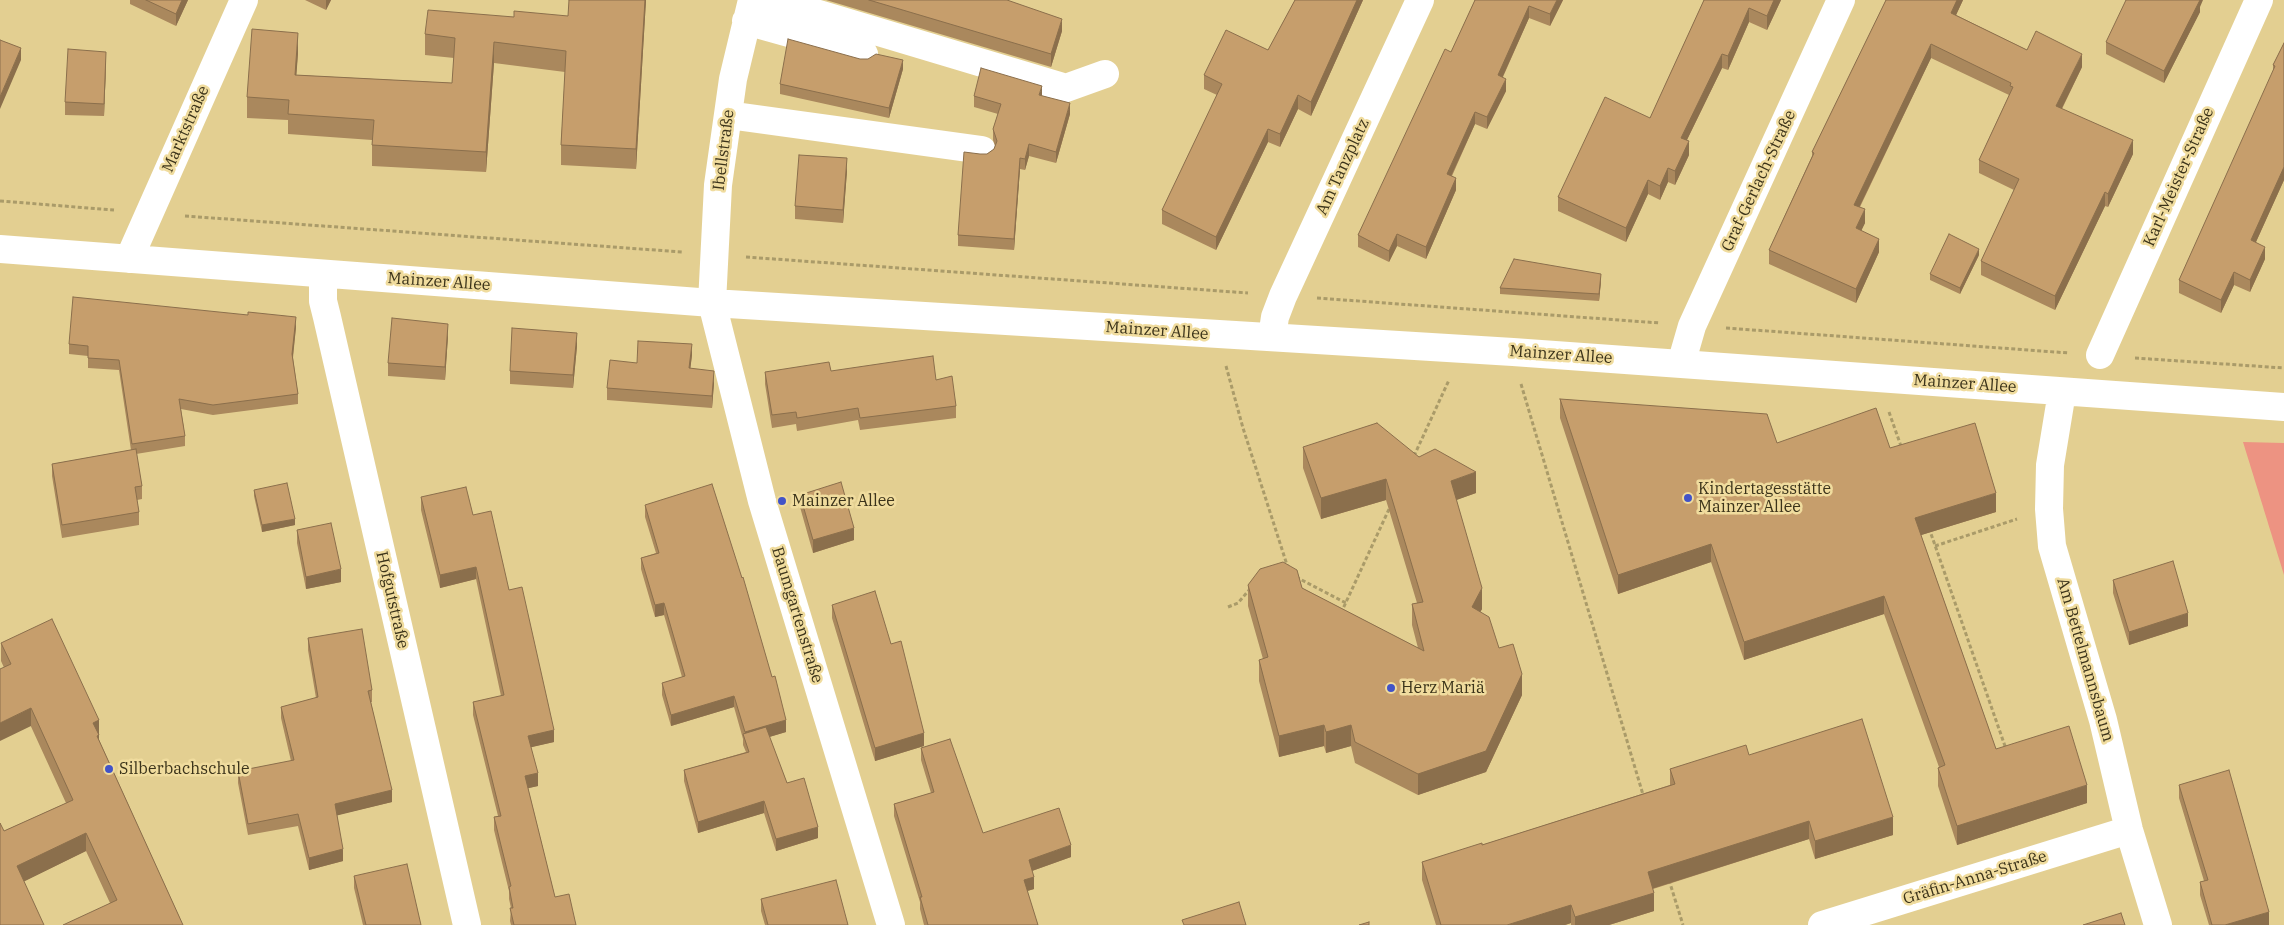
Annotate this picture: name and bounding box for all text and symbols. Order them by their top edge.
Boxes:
street label: Marktstraße [158,83,214,175]
street label: Karl-Meister-Straße [2140,105,2218,249]
street label: Graf-Gerlach-Straße [1718,107,1800,255]
street label: Ibellstraße [710,108,738,192]
street label: Am Tanzplatz [1312,116,1374,218]
street label: Mainzer Allee [387,269,491,295]
street label: Mainzer Allee [1105,318,1209,344]
street label: Mainzer Allee [1509,342,1613,368]
street label: Mainzer Allee [1913,371,2017,397]
place label: Kindertagesstätte Mainzer Allee [1698,479,1831,517]
place label: Mainzer Allee [792,491,895,511]
marker: Kindertagesstätte Mainzer Allee [1682,492,1694,504]
marker: Mainzer Allee [776,495,788,507]
street label: Baumgartenstraße [767,544,827,686]
street label: Hofgutstraße [371,549,413,651]
street label: Am Bettelmannsbaum [2052,576,2118,744]
place label: Herz Mariä [1401,678,1485,698]
marker: Herz Mariä [1385,682,1397,694]
place label: Silberbachschule [119,759,250,779]
marker: Silberbachschule [103,763,115,775]
street label: Gräfin-Anna-Straße [1901,847,2049,909]

